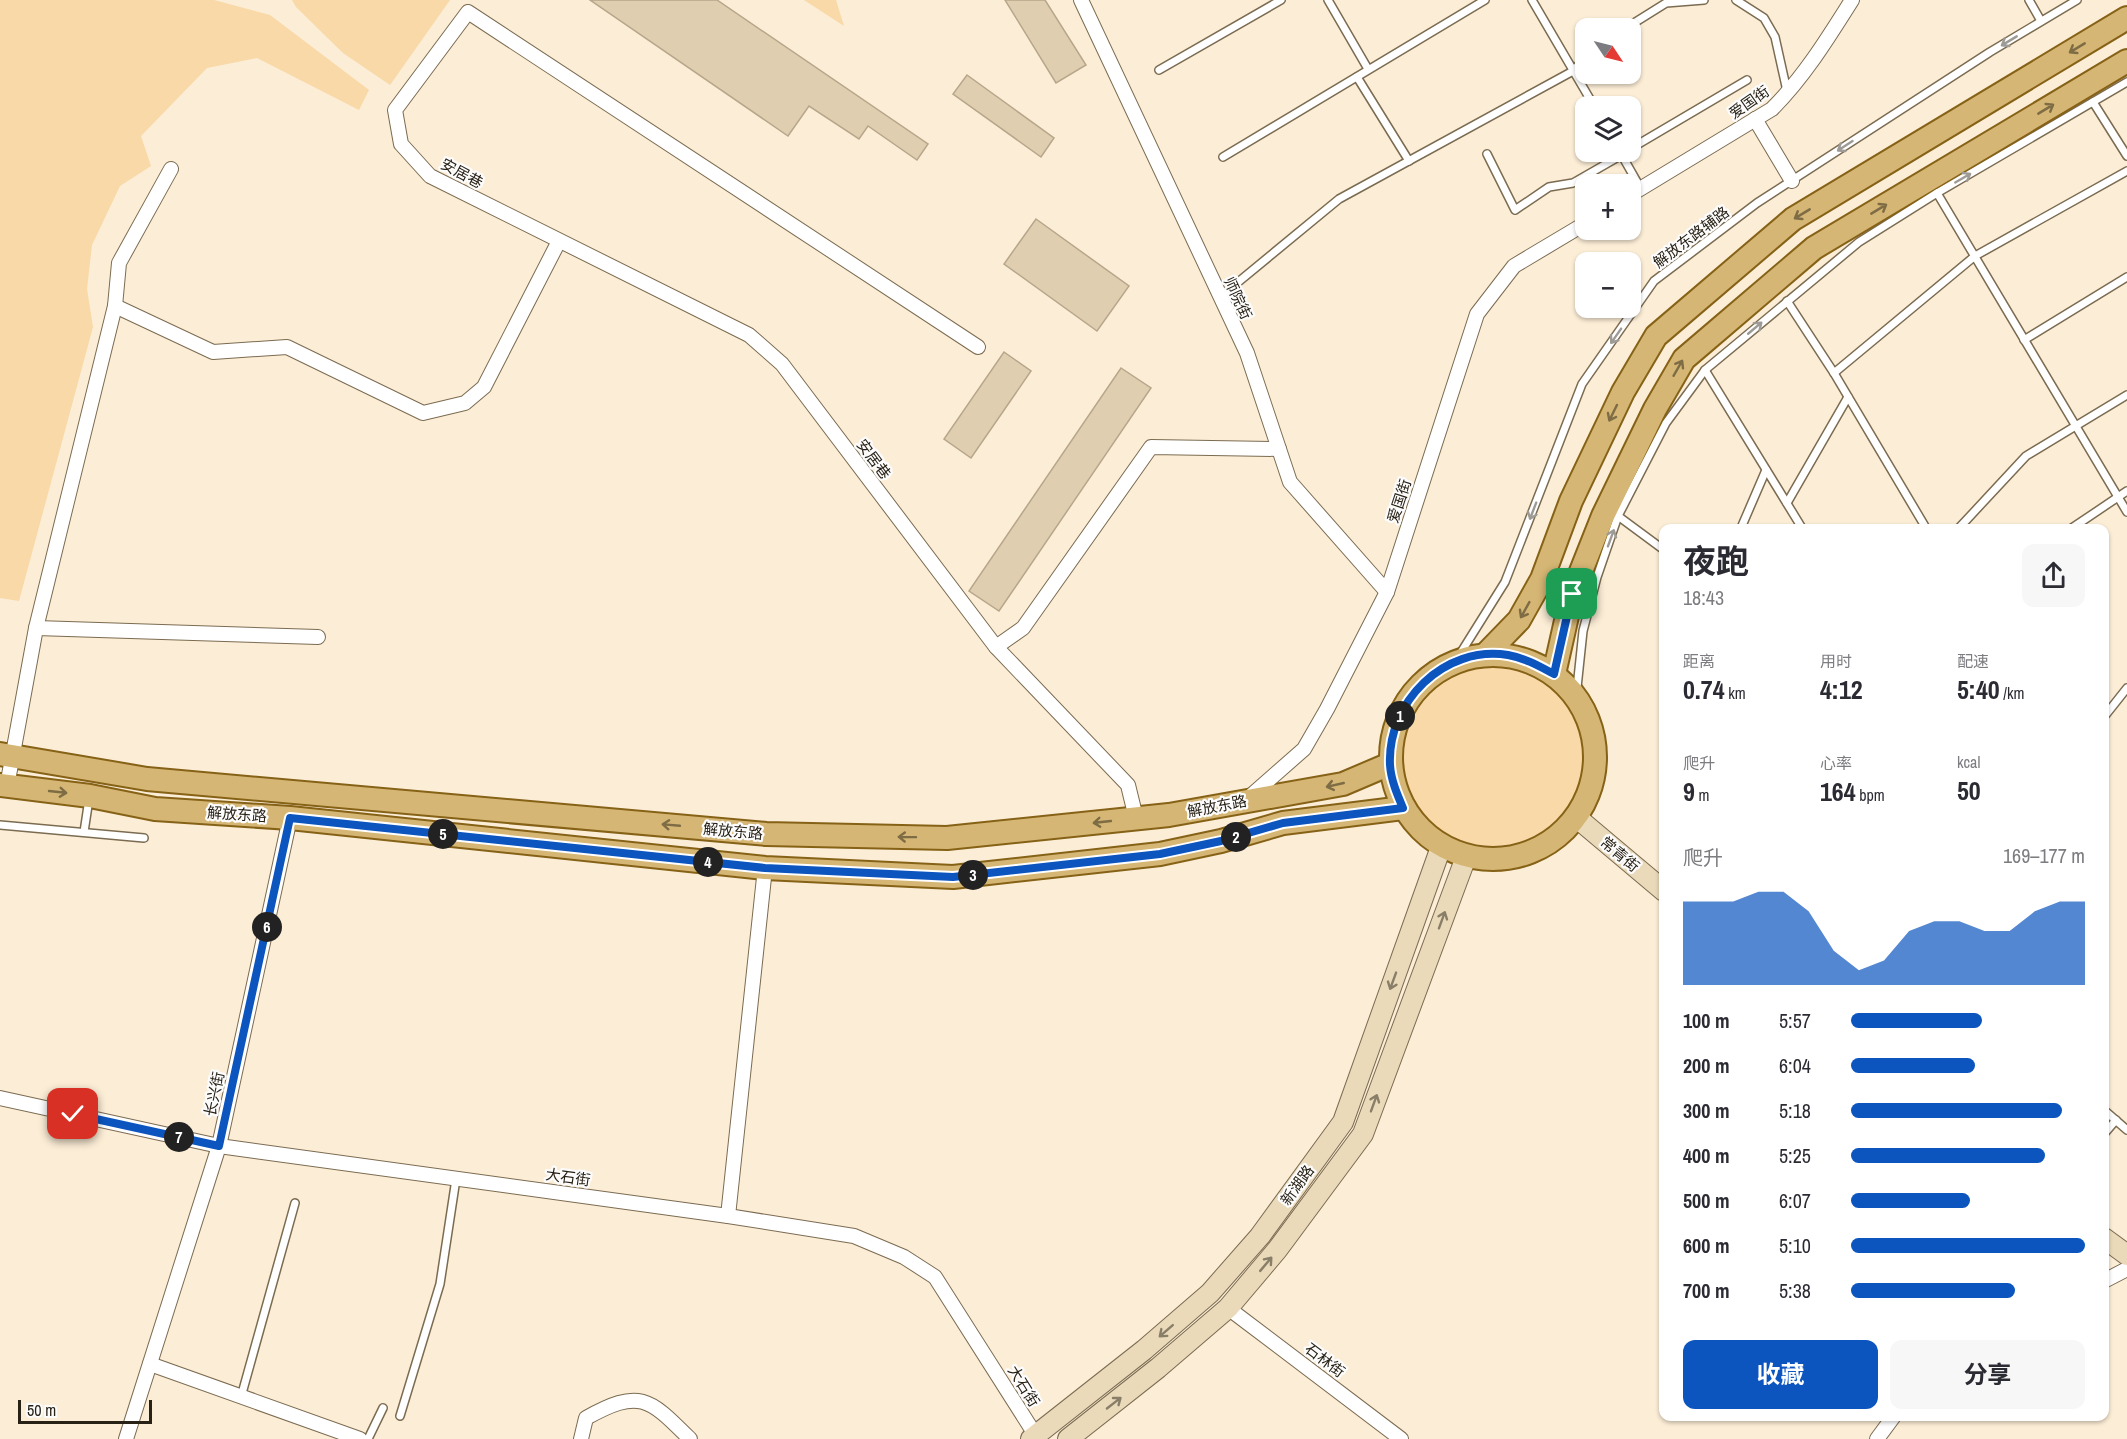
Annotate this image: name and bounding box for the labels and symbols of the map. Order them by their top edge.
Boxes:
north arrow [1575,18,1641,84]
one-way arrow [2001,35,2018,47]
one-way arrow [2069,42,2086,54]
street label: 爱国街 [1725,80,1773,124]
one-way arrow [2037,103,2054,115]
one-way arrow [1837,141,1854,153]
street label: 安居巷 [437,153,487,193]
one-way arrow [1954,171,1971,183]
street label: 解放东路辅路 [1649,202,1733,272]
one-way arrow [1870,203,1887,215]
one-way arrow [1794,208,1811,220]
street label: 师院街 [1219,273,1257,323]
one-way arrow [1747,322,1763,335]
one-way arrow [1610,327,1622,343]
one-way arrow [1672,360,1684,377]
one-way arrow [1607,404,1618,422]
street label: 安居巷 [852,435,896,483]
street label: 爱国街 [1382,476,1416,526]
one-way arrow [1526,501,1537,519]
one-way arrow [1606,529,1617,548]
pin [1546,568,1597,619]
one-way arrow [1519,601,1531,618]
pin: 1 [1385,701,1415,731]
one-way arrow [1326,779,1345,791]
one-way arrow [48,787,67,798]
street label: 解放东路 [1186,790,1248,822]
street label: 解放东路 [206,801,268,827]
one-way arrow [1092,817,1112,828]
street label: 解放东路 [702,818,764,844]
pin: 5 [428,819,458,849]
one-way arrow [661,819,681,830]
pin: 2 [1221,822,1251,852]
one-way arrow [898,831,918,843]
street label: 常青街 [1596,831,1644,877]
pin: 4 [693,847,723,877]
pin: 3 [958,860,988,890]
one-way arrow [1438,911,1449,930]
pin: 6 [252,912,282,942]
one-way arrow [1386,971,1397,990]
street label: 长兴街 [199,1070,229,1118]
pin [47,1088,98,1139]
one-way arrow [1370,1094,1381,1113]
pin: 7 [164,1122,194,1152]
street label: 新湖路 [1275,1161,1319,1209]
street label: 大石街 [544,1163,592,1191]
one-way arrow [1259,1257,1273,1272]
one-way arrow [1159,1324,1174,1338]
street label: 石林街 [1301,1338,1349,1382]
street label: 大石街 [1003,1361,1045,1411]
one-way arrow [1106,1396,1122,1409]
scale bar [18,1397,152,1424]

